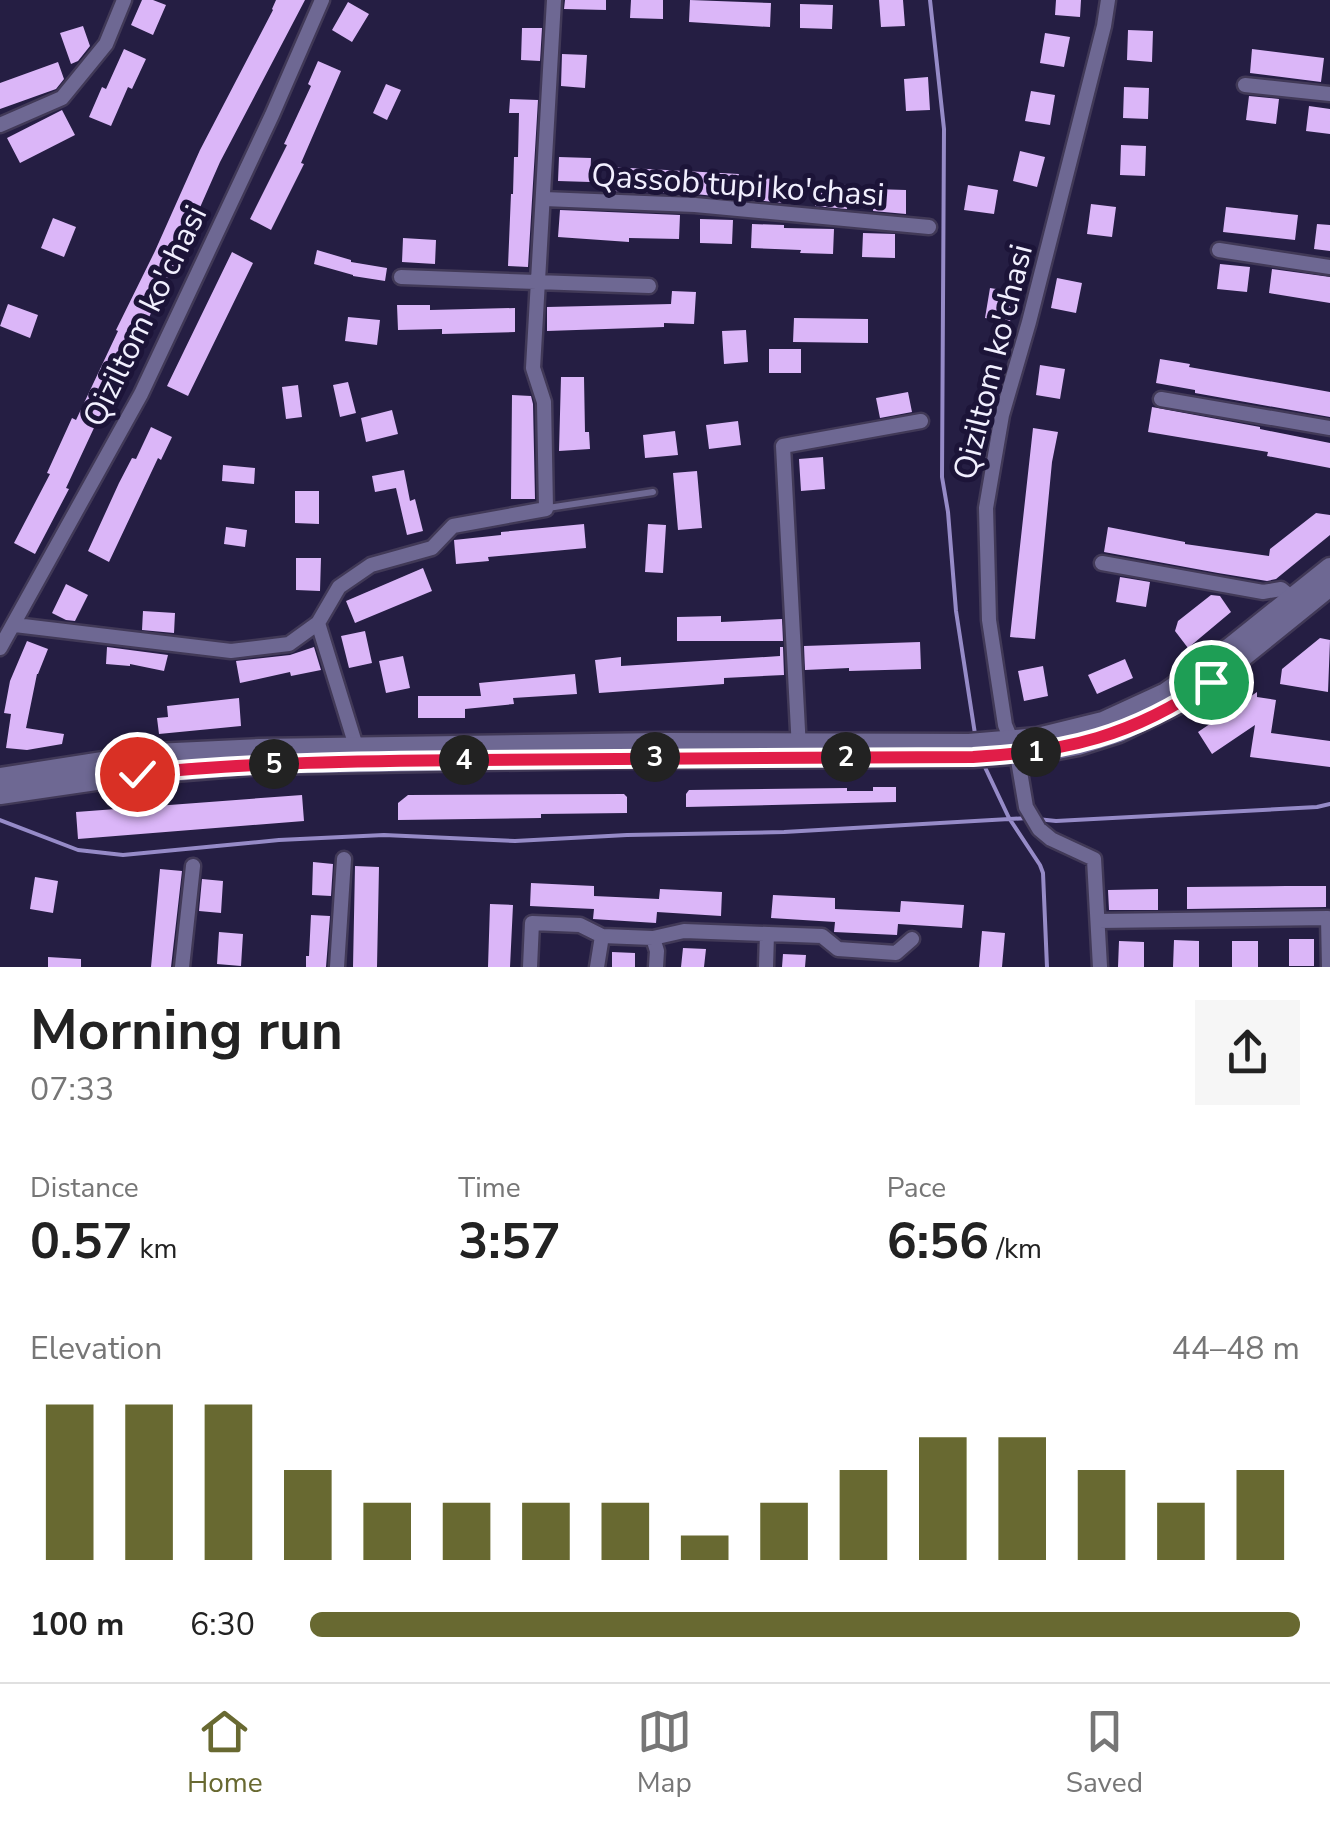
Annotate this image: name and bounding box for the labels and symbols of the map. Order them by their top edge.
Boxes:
street label: Qassob tupi ko'chasi [590,153,886,217]
street label: Qiziltom ko'chasi [73,198,217,434]
street label: Qiziltom ko'chasi [943,240,1043,484]
pin [1169,640,1254,725]
pin: 1 [1011,727,1061,777]
pin [95,732,180,817]
pin: 3 [630,732,680,782]
pin: 2 [821,732,871,782]
pin: 4 [439,735,489,785]
pin: 5 [249,739,299,789]

